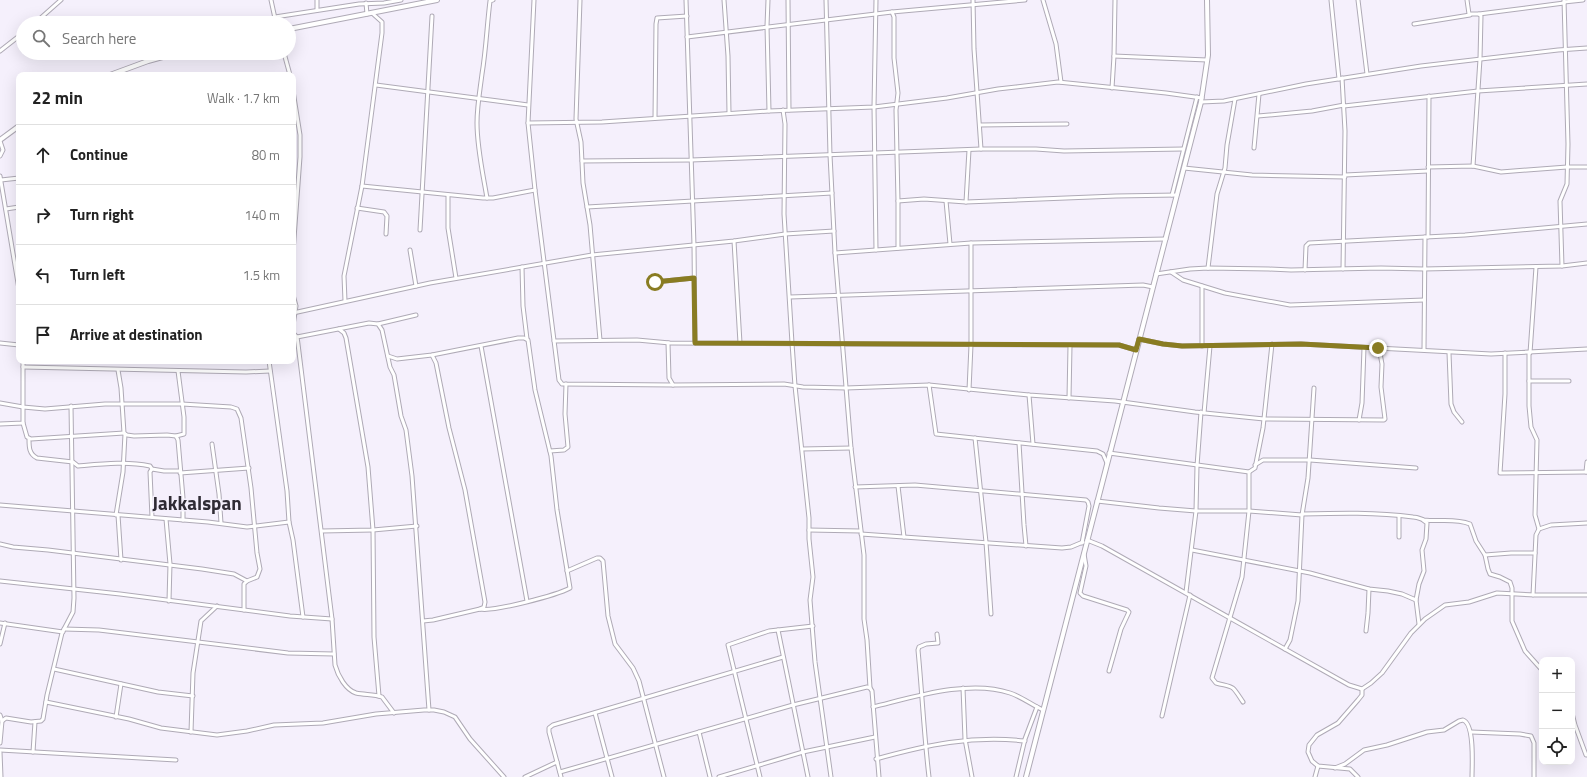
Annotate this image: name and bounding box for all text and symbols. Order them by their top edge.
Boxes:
search box [16,16,296,60]
icon: search [30,27,52,49]
text: Search here [62,27,136,50]
text: 22 min [32,85,83,111]
text: Walk · 1.7 km [207,88,280,108]
text: Continue [70,143,128,166]
icon: ahead [32,144,54,166]
text: 80 m [252,145,280,165]
text: Turn right [70,203,134,226]
icon: right [32,204,54,226]
text: 140 m [244,205,280,225]
text: Turn left [70,263,125,286]
icon: left [32,264,54,286]
text: 1.5 km [243,265,280,285]
route start [646,273,664,291]
text: Arrive at destination [70,323,203,346]
icon: arrive [32,324,54,346]
route end [1369,339,1387,357]
district label: Jakkalspan [152,488,242,517]
map controls [1539,657,1575,765]
button: + [1539,657,1575,693]
button: − [1539,693,1575,729]
button: locate [1539,729,1575,765]

